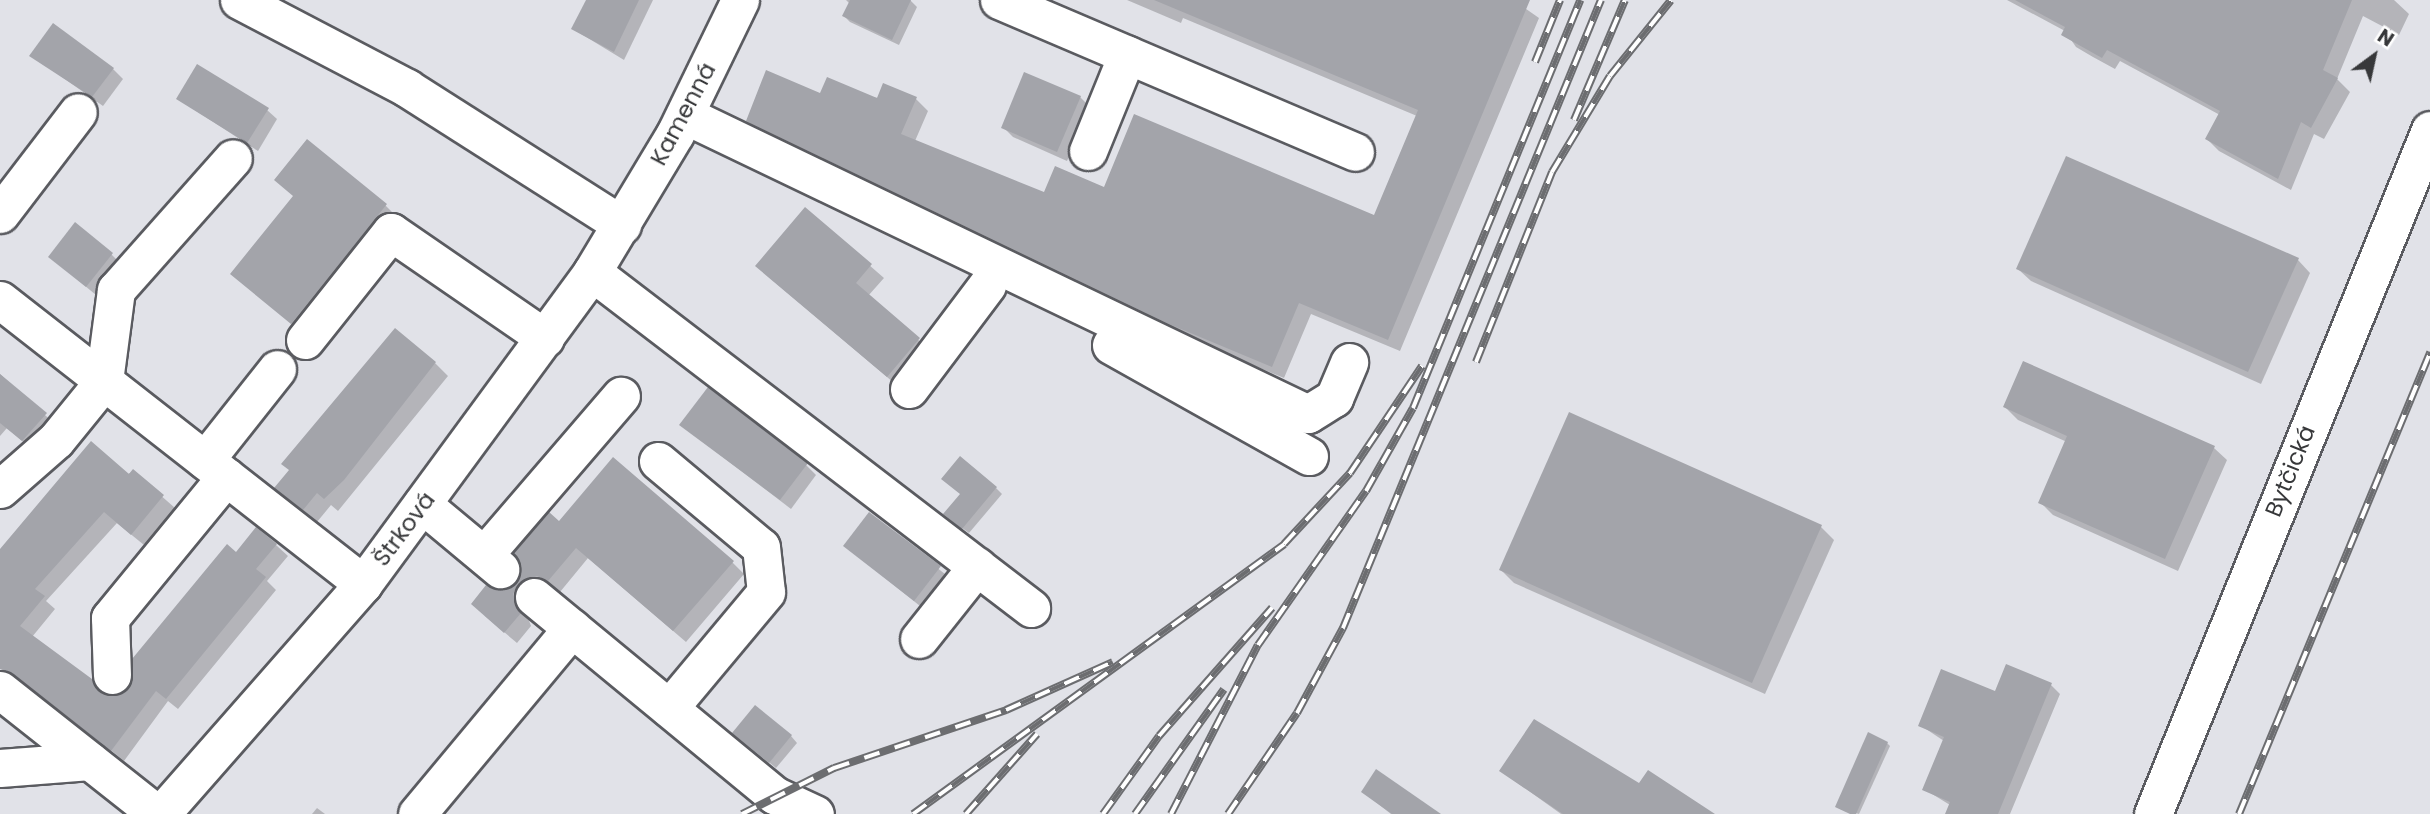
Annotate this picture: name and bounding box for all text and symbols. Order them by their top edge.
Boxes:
north arrow [2339,21,2409,91]
text: N [2372,23,2399,53]
street label: Kamenná [644,58,722,170]
street label: Bytčická [2259,421,2321,521]
street label: Štrková [367,487,441,571]

